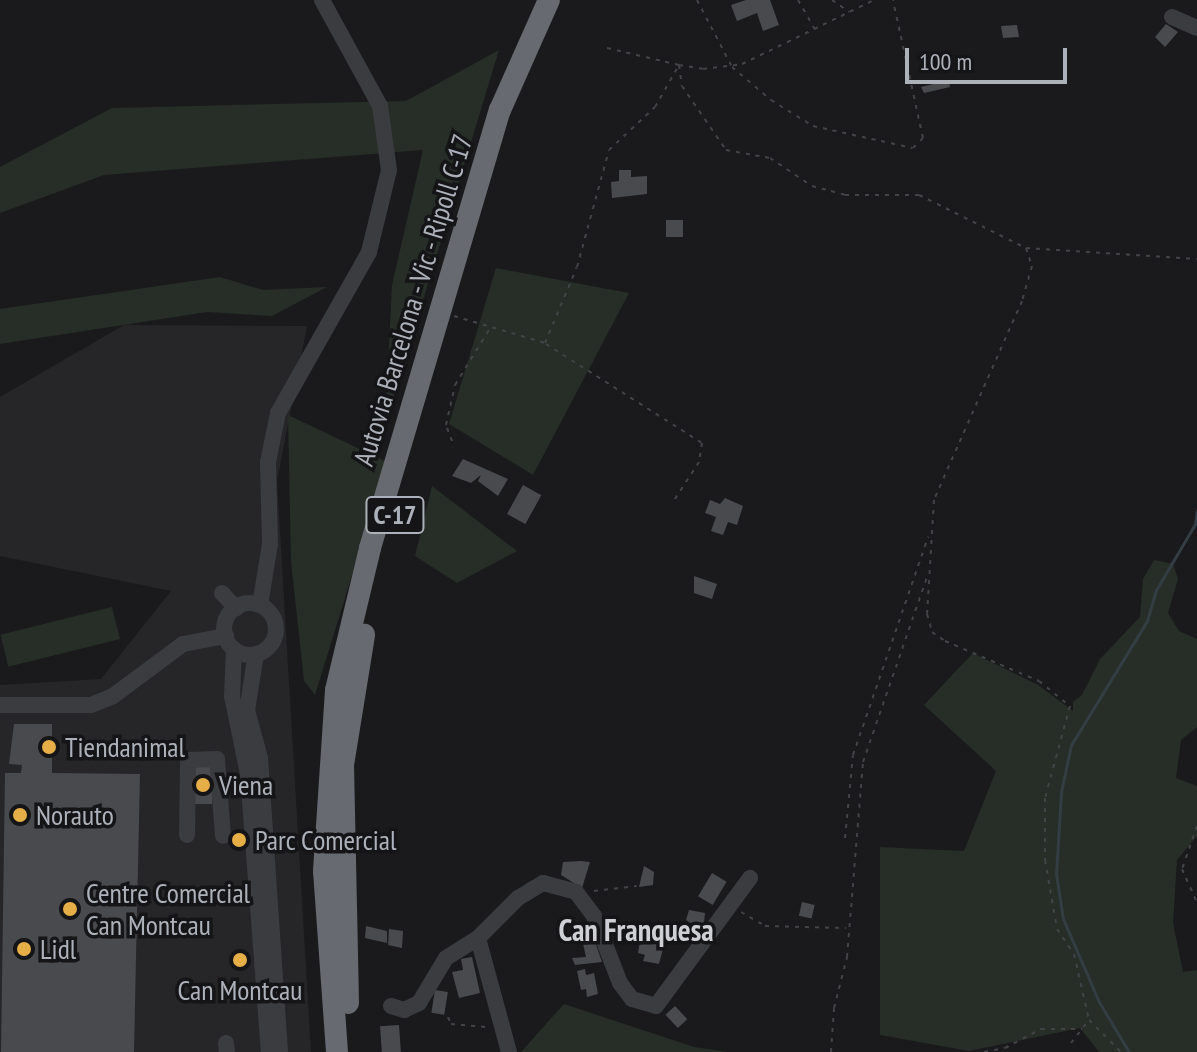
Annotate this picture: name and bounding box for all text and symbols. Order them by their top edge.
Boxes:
scale bar [909,32,1071,82]
text: 100 m [919,46,972,77]
street label: Autovia Barcelona - Vic - Ripoll C-17 [346,128,480,472]
road number: C-17 [365,493,425,537]
place label: Tiendanimal [65,730,185,764]
marker: Tiendanimal [40,738,58,756]
place label: Viena [219,768,273,802]
marker: Viena [194,776,212,794]
place label: Norauto [36,798,114,832]
marker: Norauto [11,806,29,824]
place label: Parc Comercial [255,823,397,857]
marker: Parc Comercial [230,831,248,849]
place label: Centre Comercial Can Montcau [86,876,250,942]
marker: Centre Comercial Can Montcau [61,900,79,918]
district label: Can Franquesa [558,912,714,948]
place label: Lidl [40,932,76,966]
marker: Lidl [15,940,33,958]
marker: Can Montcau [231,951,249,969]
place label: Can Montcau [178,973,302,1007]

